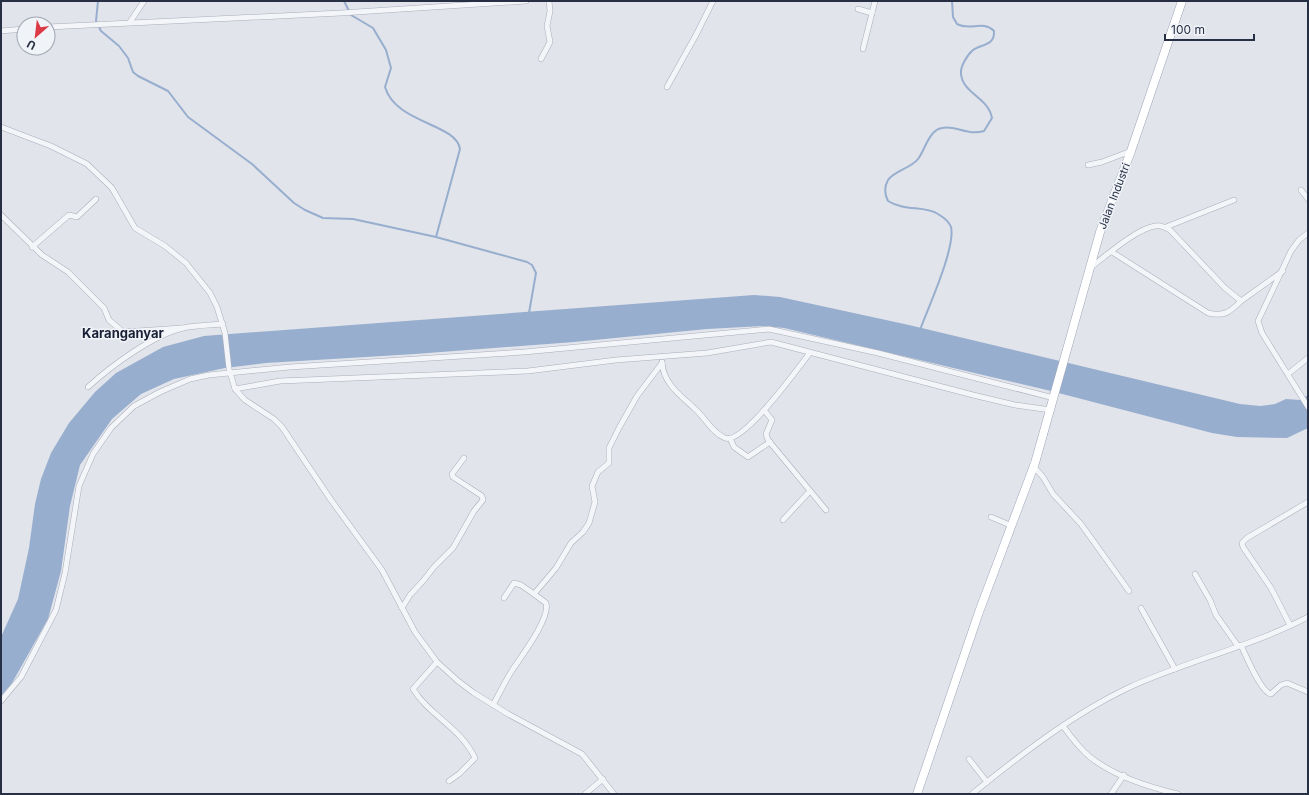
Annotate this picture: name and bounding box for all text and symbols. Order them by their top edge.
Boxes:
north arrow [16,16,56,56]
scale bar [1165,16,1254,42]
text: 100 m [1171,22,1205,37]
text: U [24,37,38,53]
street label: Jalan Industri [1095,161,1133,231]
district label: Karanganyar [82,325,165,341]

